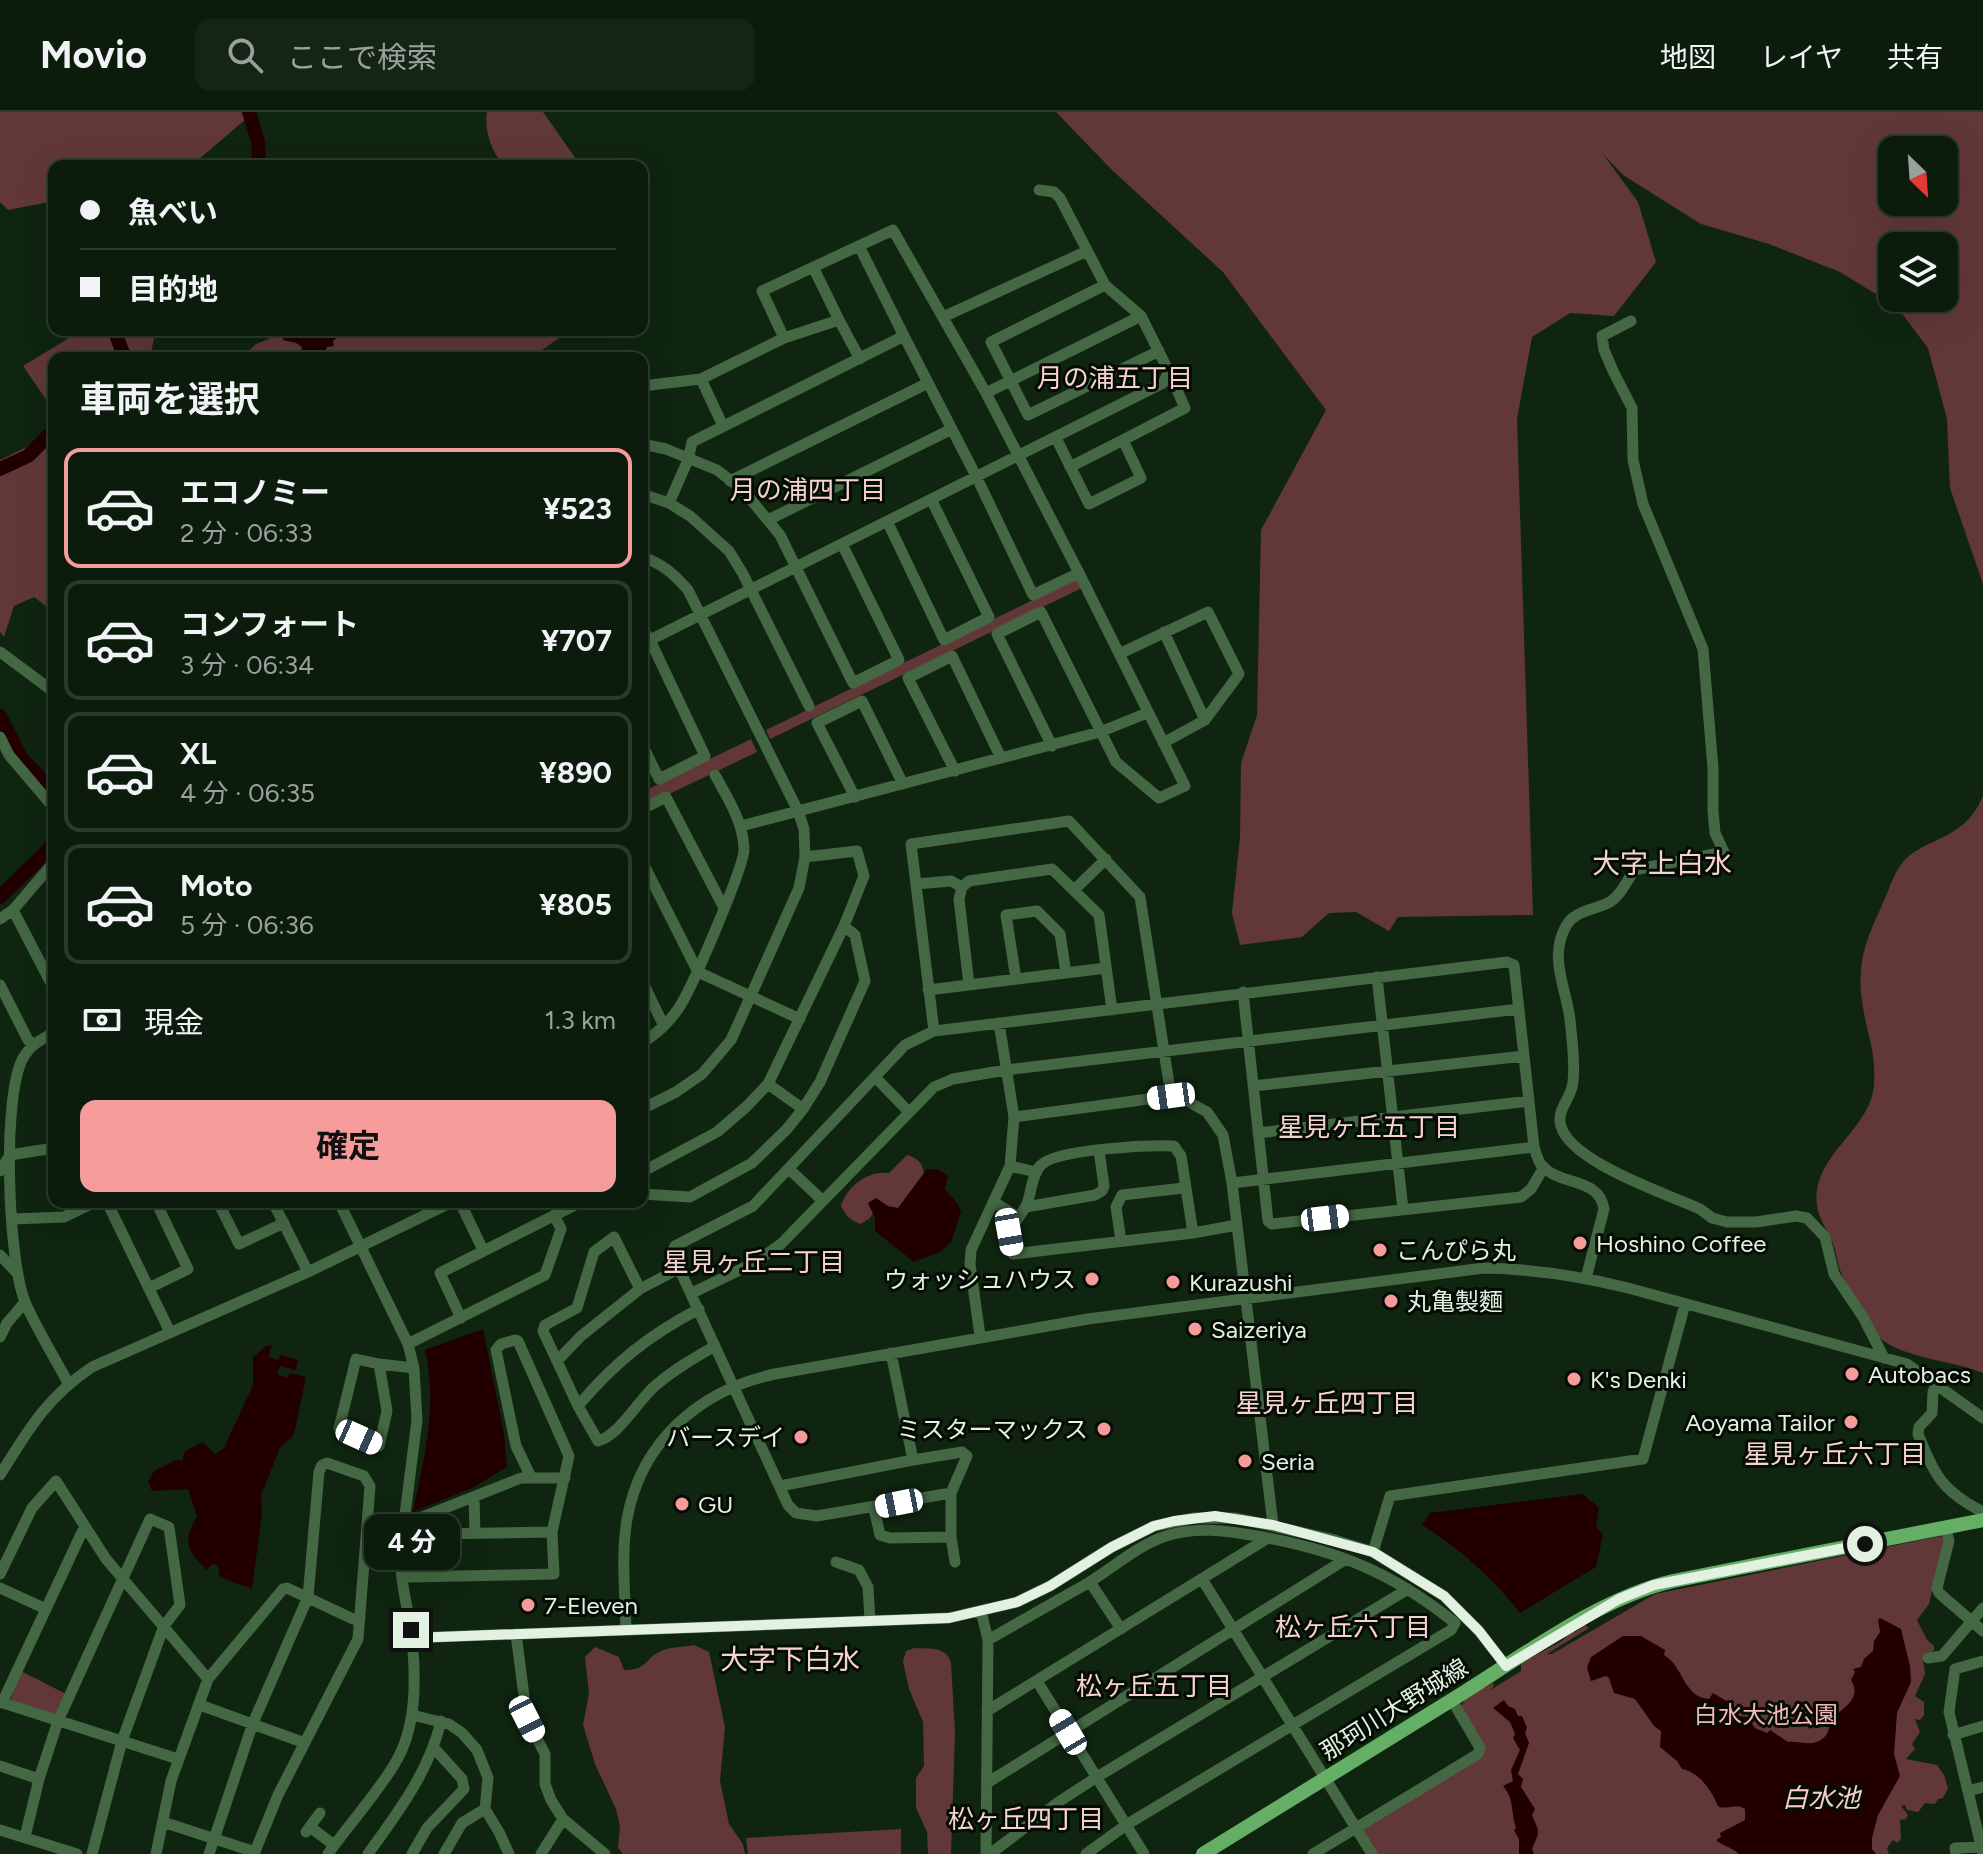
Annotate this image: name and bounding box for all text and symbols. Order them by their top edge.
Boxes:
search box [195,19,755,91]
text: Movio [40,32,147,78]
icon: search [223,33,267,77]
text: ここで検索 [287,39,437,76]
text: 地図 [1660,40,1716,74]
text: レイヤ [1760,40,1843,74]
text: 共有 [1887,40,1943,74]
north arrow [1878,136,1958,216]
map controls [1878,136,1958,312]
text: 魚べい [128,194,218,231]
button: layers [1878,232,1958,312]
text: 目的地 [128,271,218,308]
district label: 月の浦五丁目 [1037,362,1193,394]
text: 車両を選択 [80,378,260,421]
icon: car [84,472,156,544]
text: エコノミー [180,474,330,511]
district label: 月の浦四丁目 [730,474,886,506]
text: ¥523 [543,490,612,527]
text: 2 分 · 06:33 [180,517,313,549]
icon: car [84,604,156,676]
text: コンフォート [180,606,359,643]
text: ¥707 [541,622,612,659]
text: 3 分 · 06:34 [180,649,314,681]
text: XL [180,735,216,772]
icon: car [84,736,156,808]
text: ¥890 [539,754,612,791]
text: 4 分 · 06:35 [180,777,315,809]
district label: 大字上白水 [1592,846,1732,880]
text: Moto [180,867,252,904]
icon: car [84,868,156,940]
text: ¥805 [539,886,612,923]
text: 5 分 · 06:36 [180,909,314,941]
icon: cash [80,998,124,1042]
text: 現金 [144,1004,204,1041]
text: 1.3 km [545,1004,616,1036]
car [1146,1081,1196,1111]
button: 確定 [80,1100,616,1192]
district label: 星見ヶ丘五丁目 [1278,1111,1460,1143]
car [1300,1203,1350,1233]
car [993,1206,1025,1258]
place label: Hoshino Coffee [1596,1229,1766,1258]
marker: Hoshino Coffee [1571,1234,1589,1252]
place label: こんぴら丸 [1396,1236,1516,1265]
marker: こんぴら丸 [1371,1241,1389,1259]
district label: 星見ヶ丘二丁目 [663,1246,845,1278]
place label: ウォッシュハウス [884,1265,1076,1294]
place label: Kurazushi [1189,1268,1293,1297]
marker: ウォッシュハウス [1083,1270,1101,1288]
marker: Kurazushi [1164,1273,1182,1291]
place label: 丸亀製麵 [1407,1287,1503,1316]
marker: 丸亀製麵 [1382,1292,1400,1310]
place label: Saizeriya [1211,1315,1307,1344]
marker: Saizeriya [1186,1320,1204,1338]
place label: Autobacs [1868,1360,1971,1389]
place label: K's Denki [1590,1365,1687,1394]
marker: Autobacs [1843,1365,1861,1383]
marker: K's Denki [1565,1370,1583,1388]
district label: 星見ヶ丘四丁目 [1236,1387,1418,1419]
place label: Aoyama Tailor [1685,1408,1835,1437]
marker: Aoyama Tailor [1842,1413,1860,1431]
place label: ミスターマックス [897,1415,1088,1444]
car [332,1416,386,1458]
marker: ミスターマックス [1095,1420,1113,1438]
place label: バースデイ [666,1423,785,1452]
marker: バースデイ [792,1428,810,1446]
district label: 星見ヶ丘六丁目 [1744,1438,1926,1470]
place label: Seria [1261,1447,1315,1476]
marker: Seria [1236,1452,1254,1470]
car [873,1487,925,1519]
place label: GU [698,1490,733,1519]
marker: GU [673,1495,691,1513]
callout: 4 分 [363,1514,459,1570]
text: 4 分 [388,1526,436,1558]
route start [1847,1526,1883,1562]
place label: 7-Eleven [544,1591,638,1620]
marker: 7-Eleven [519,1596,537,1614]
district label: 松ヶ丘六丁目 [1275,1611,1431,1643]
route end [393,1612,429,1648]
district label: 大字下白水 [720,1642,860,1676]
street label: 那珂川大野城線 [1315,1652,1473,1766]
district label: 松ヶ丘五丁目 [1076,1670,1232,1702]
car [505,1692,549,1746]
park label: 白水大池公園 [1694,1700,1838,1729]
car [1045,1705,1091,1759]
water label: 白水池 [1782,1782,1863,1814]
district label: 松ヶ丘四丁目 [948,1803,1104,1835]

